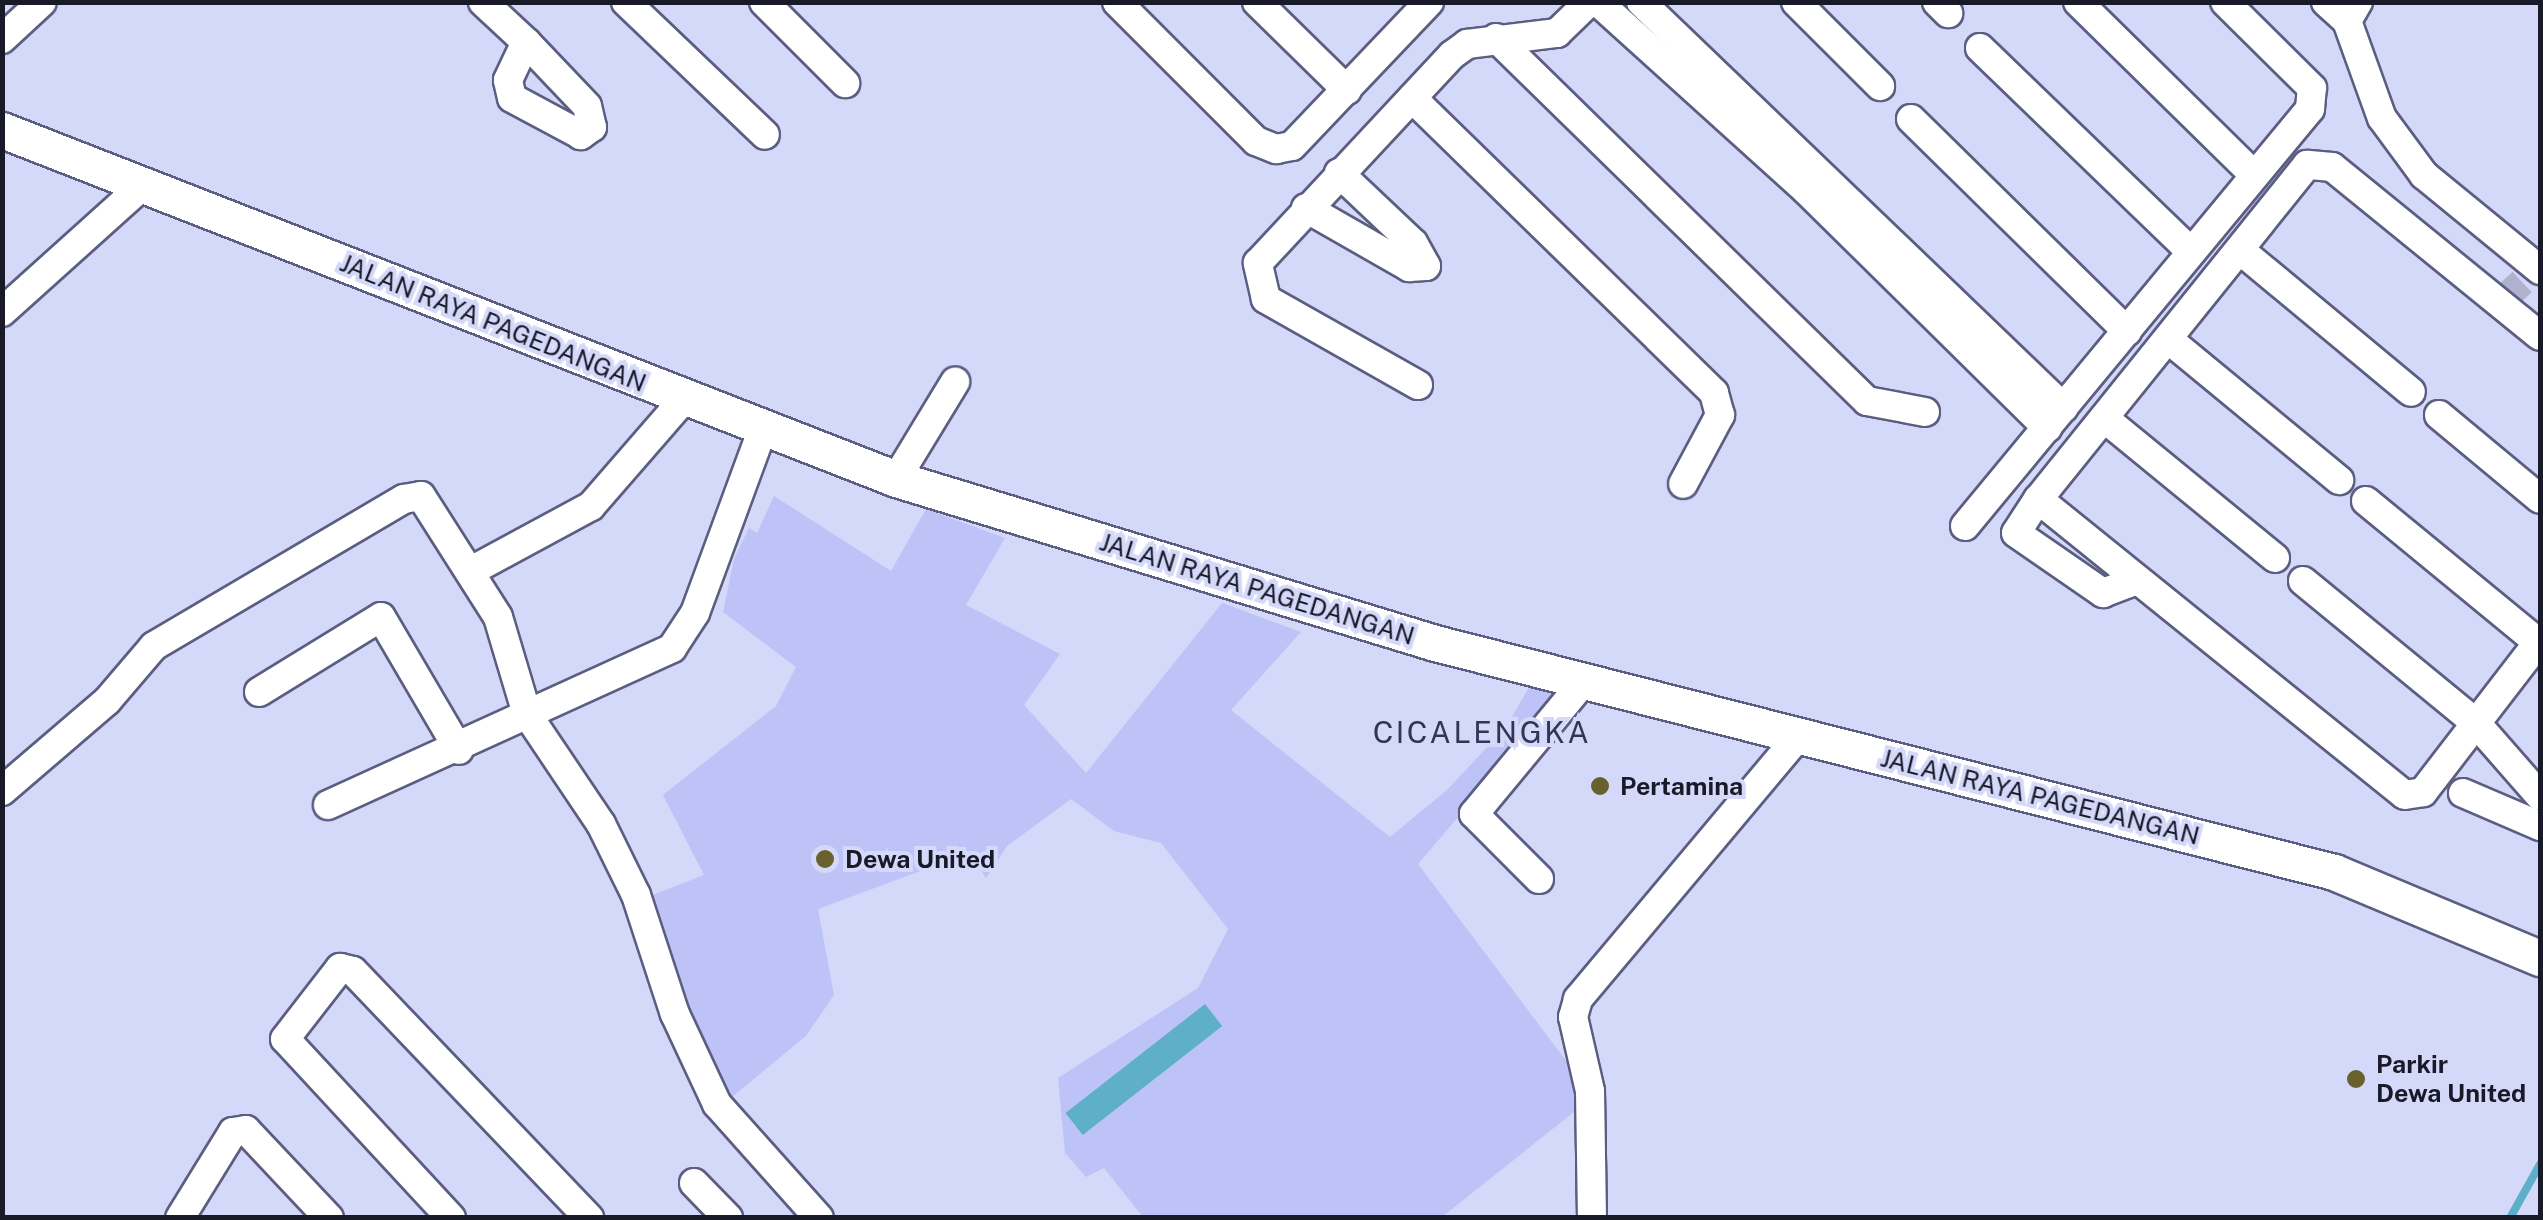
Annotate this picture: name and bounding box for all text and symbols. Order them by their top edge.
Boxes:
street label: JALAN RAYA PAGEDANGAN [336,248,650,398]
street label: JALAN RAYA PAGEDANGAN [1096,527,1418,651]
district label: CICALENGKA [1373,714,1591,750]
street label: JALAN RAYA PAGEDANGAN [1877,743,2203,851]
place label: Pertamina [1620,771,1743,801]
marker: Pertamina [1589,775,1611,797]
place label: Dewa United [845,844,995,874]
marker: Dewa United [814,848,836,870]
place label: Parkir Dewa United [2376,1050,2526,1109]
marker: Parkir Dewa United [2345,1068,2367,1090]

